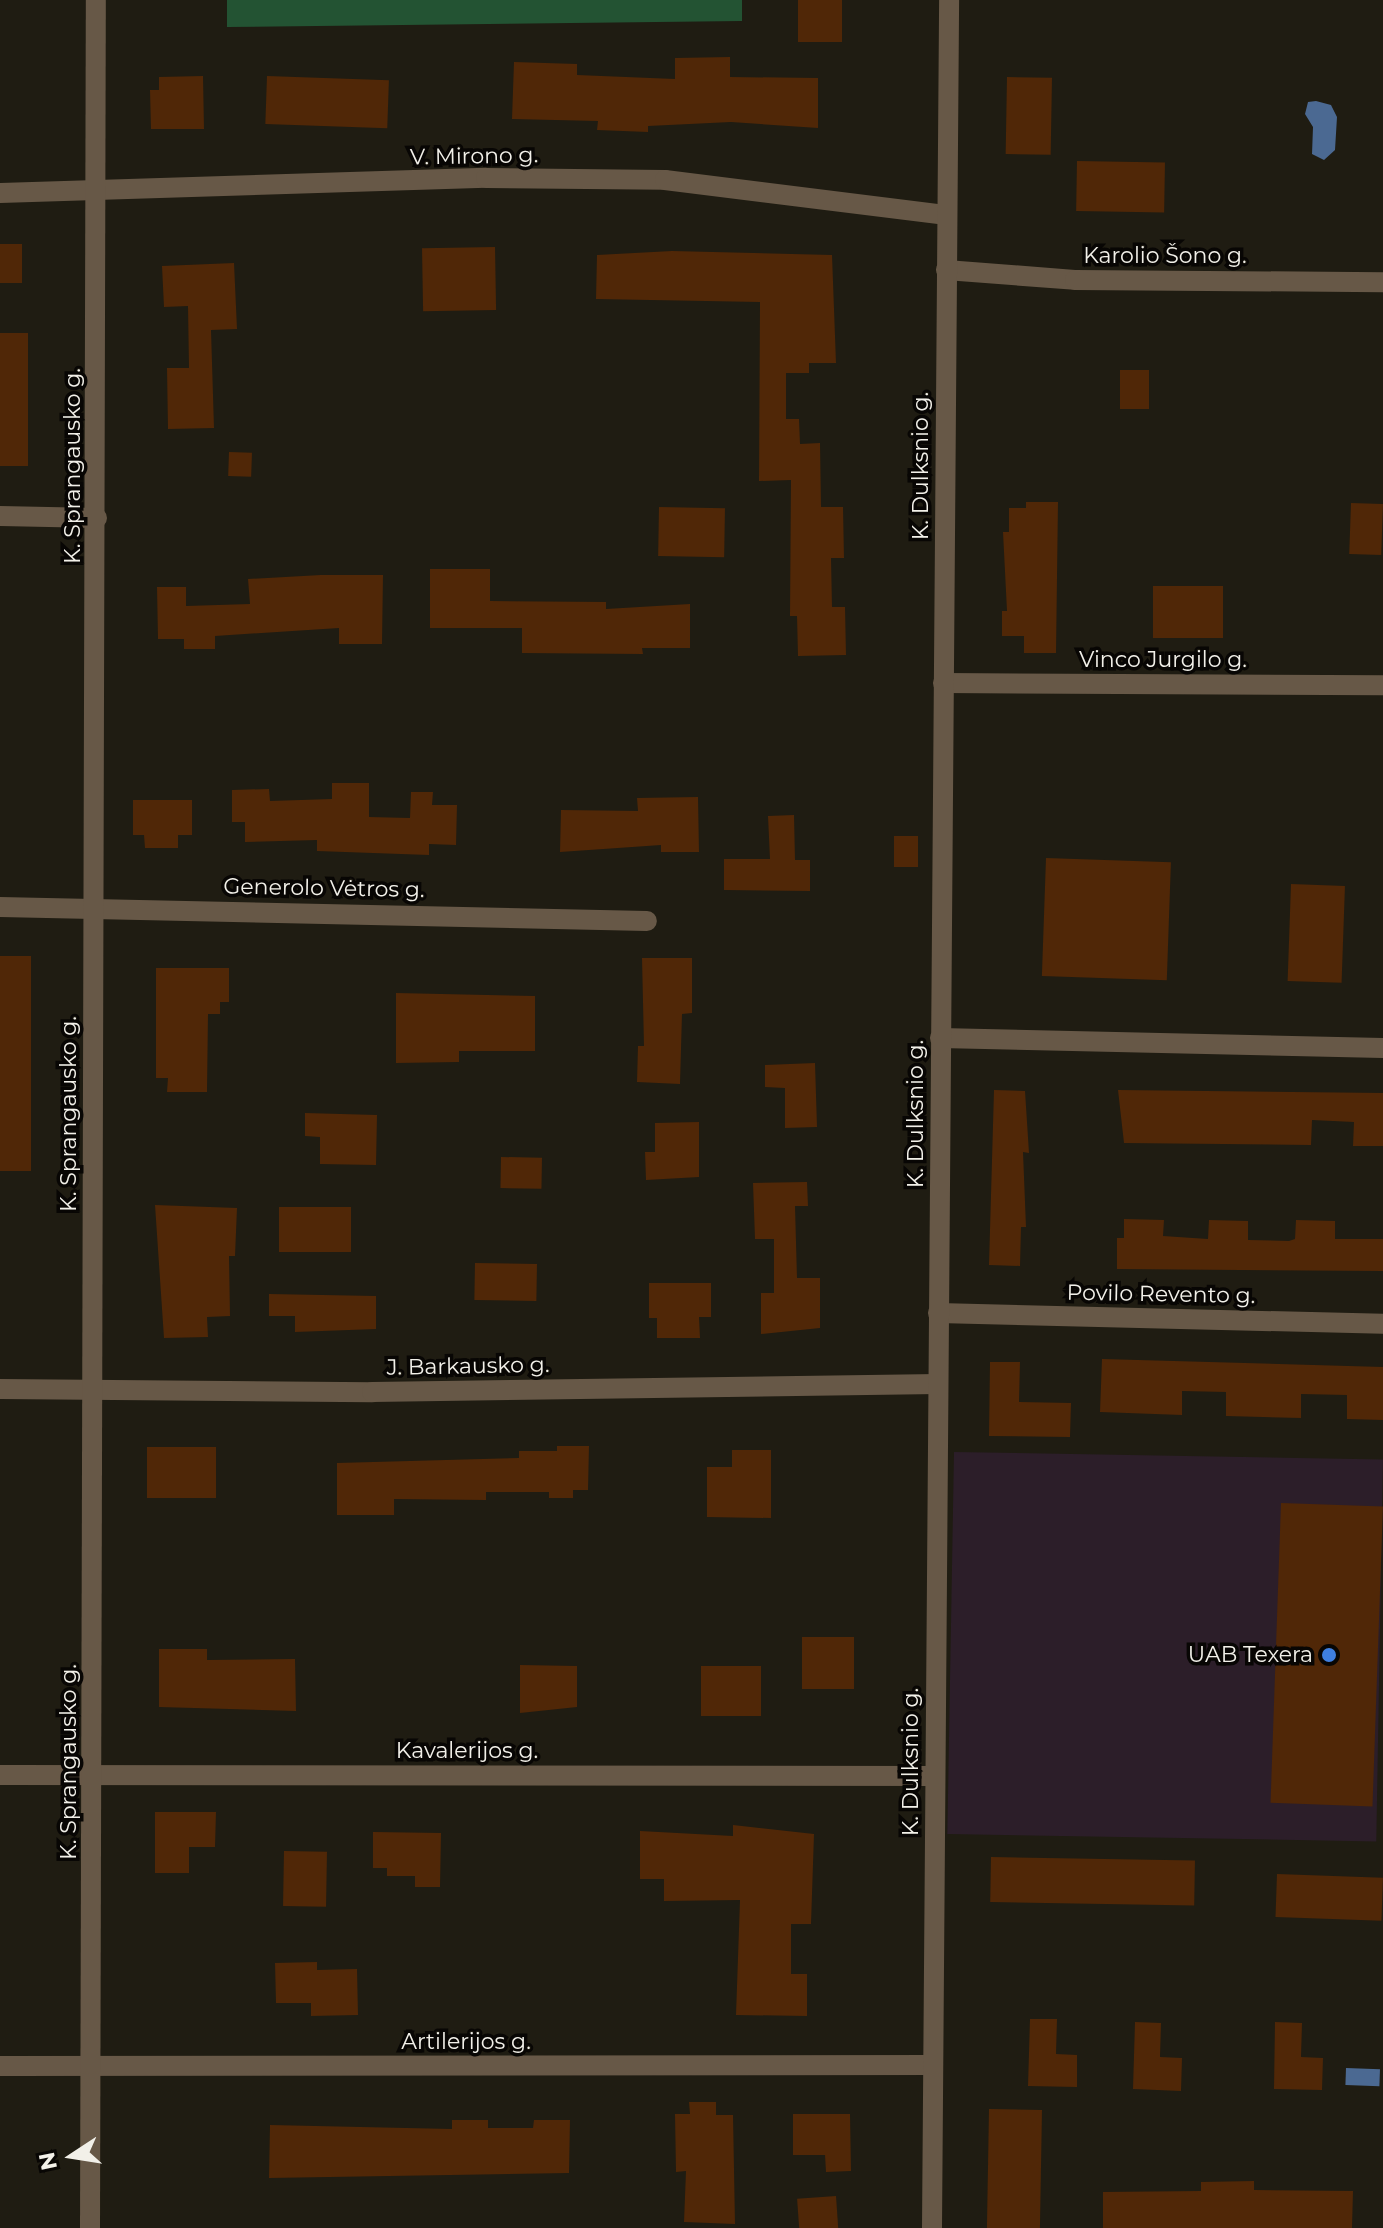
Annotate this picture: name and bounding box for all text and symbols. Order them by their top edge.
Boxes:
street label: V. Mirono g. [410,142,538,170]
street label: Karolio Šono g. [1083,243,1247,269]
street label: K. Sprangausko g. [60,368,86,564]
street label: K. Dulksnio g. [908,392,934,540]
street label: Vinco Jurgilo g. [1079,647,1247,673]
street label: Generolo Vėtros g. [223,873,425,903]
street label: K. Sprangausko g. [56,1016,82,1212]
street label: K. Dulksnio g. [903,1040,929,1188]
street label: Povilo Revento g. [1066,1279,1256,1309]
street label: J. Barkausko g. [386,1351,550,1381]
place label: UAB Texera [1188,1642,1313,1668]
marker: UAB Texera [1320,1646,1338,1664]
street label: K. Sprangausko g. [56,1664,82,1860]
street label: K. Dulksnio g. [898,1688,924,1836]
street label: Kavalerijos g. [396,1738,538,1764]
street label: Artilerijos g. [401,2029,531,2055]
north arrow [32,2116,112,2196]
text: N [33,2150,63,2173]

